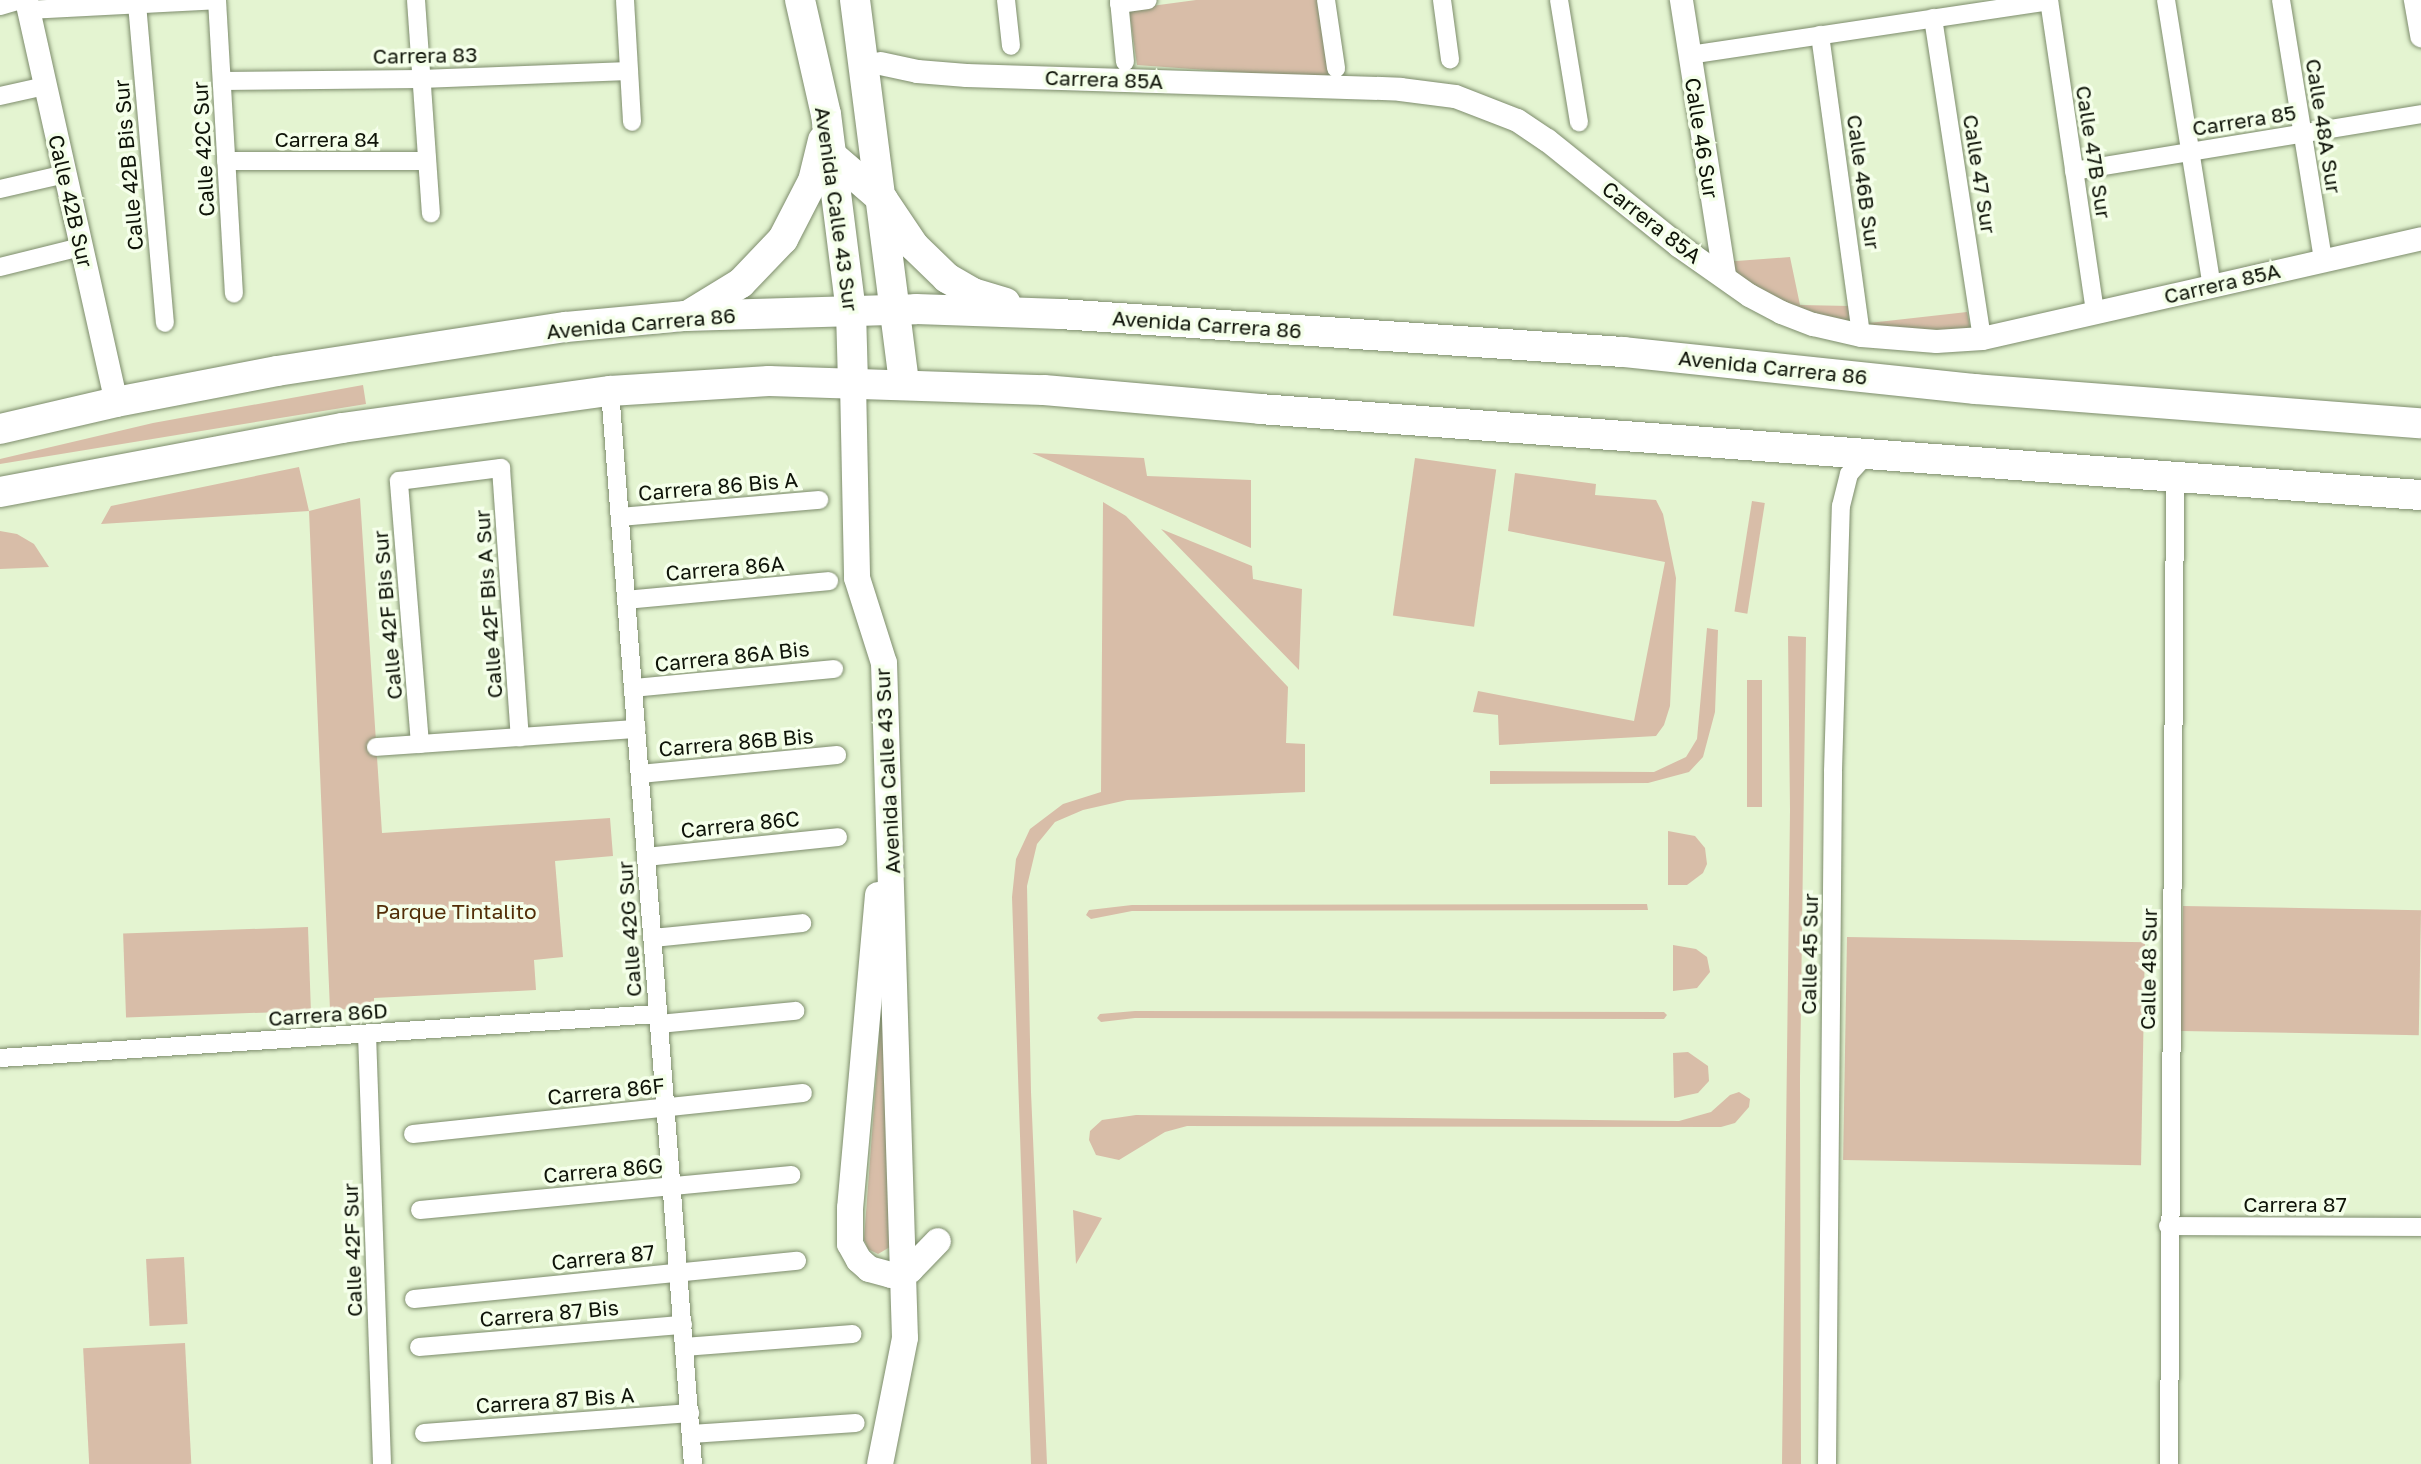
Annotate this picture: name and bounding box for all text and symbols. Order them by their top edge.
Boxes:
street label: Carrera 83 [372,41,478,69]
street label: Calle 48A Sur [2301,57,2347,195]
street label: Carrera 85A [1044,64,1164,94]
street label: Calle 46 Sur [1680,76,1724,200]
street label: Calle 42B Bis Sur [108,78,148,252]
street label: Calle 42C Sur [187,81,219,217]
street label: Calle 47B Sur [2071,84,2117,220]
street label: Carrera 85 [2190,99,2298,141]
street label: Avenida Calle 43 Sur [810,105,864,313]
street label: Calle 46B Sur [1842,113,1886,251]
street label: Calle 47 Sur [1958,113,2002,235]
street label: Carrera 84 [274,126,380,152]
street label: Calle 42B Sur [43,132,99,270]
street label: Carrera 85A [1597,176,1707,268]
street label: Carrera 85A [2161,257,2283,309]
street label: Avenida Carrera 86 [545,302,737,344]
street label: Avenida Carrera 86 [1111,305,1303,343]
street label: Avenida Carrera 86 [1677,345,1869,389]
street label: Carrera 86 Bis A [637,466,799,506]
street label: Calle 42F Bis A Sur [469,509,507,699]
street label: Calle 42F Bis Sur [367,529,407,701]
street label: Carrera 86A [665,550,785,586]
street label: Carrera 86A Bis [653,635,811,677]
street label: Avenida Calle 43 Sur [869,667,905,875]
street label: Carrera 86B Bis [658,723,814,761]
street label: Carrera 86C [679,805,801,843]
street label: Calle 42G Sur [612,860,646,998]
street label: Calle 45 Sur [1795,893,1823,1015]
park label: Parque Tintalito [375,898,537,924]
street label: Calle 48 Sur [2134,908,2162,1030]
street label: Carrera 86D [267,997,389,1031]
street label: Carrera 86F [546,1072,666,1110]
street label: Carrera 86G [542,1152,664,1188]
street label: Calle 42F Sur [337,1183,367,1317]
street label: Carrera 87 [2243,1191,2347,1217]
street label: Carrera 87 [550,1239,656,1275]
street label: Carrera 87 Bis [478,1294,620,1332]
street label: Carrera 87 Bis A [475,1382,635,1418]

